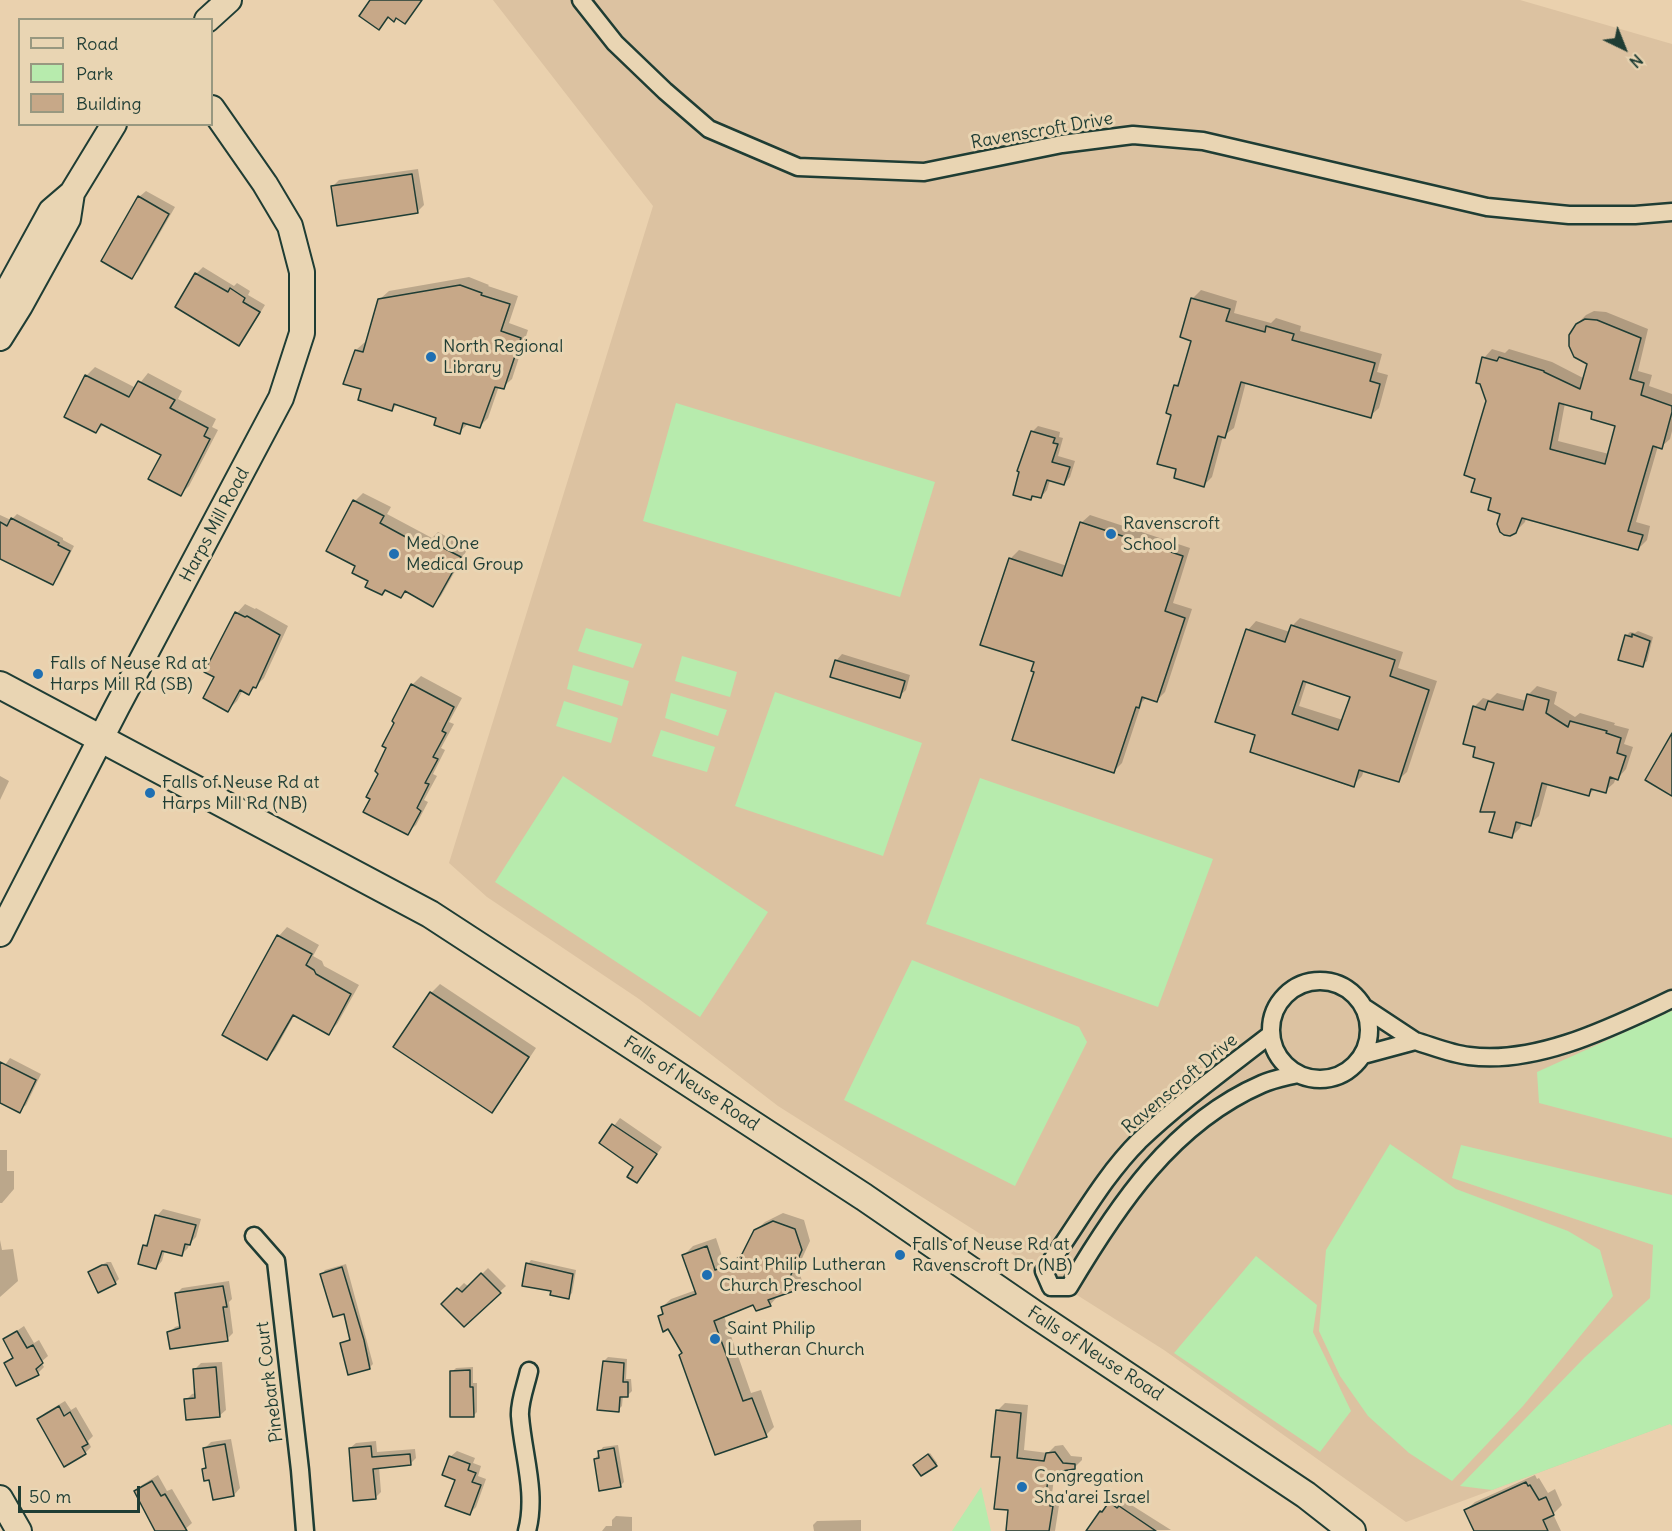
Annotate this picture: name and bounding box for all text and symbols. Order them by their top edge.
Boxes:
legend [18,18,213,126]
north arrow [1594,18,1654,78]
text: Road [76,32,118,55]
text: N [1625,50,1647,72]
text: Park [76,62,113,85]
text: Building [76,92,141,115]
street label: Ravenscroft Drive [969,108,1115,154]
place label: North Regional Library [443,336,563,378]
marker: North Regional Library [424,350,438,364]
street label: Harps Mill Road [176,464,254,586]
place label: Ravenscroft School [1123,513,1220,556]
marker: Ravenscroft School [1104,527,1118,541]
place label: Med One Medical Group [406,533,523,576]
marker: Med One Medical Group [387,547,401,561]
place label: Falls of Neuse Rd at Harps Mill Rd (SB) [50,653,208,696]
marker: Falls of Neuse Rd at Harps Mill Rd (SB) [31,667,45,681]
place label: Falls of Neuse Rd at Harps Mill Rd (NB) [162,772,320,814]
marker: Falls of Neuse Rd at Harps Mill Rd (NB) [143,786,157,800]
street label: Ravenscroft Drive [1118,1029,1242,1139]
street label: Falls of Neuse Road [619,1032,763,1136]
place label: Falls of Neuse Rd at Ravenscroft Dr (NB) [912,1234,1072,1276]
marker: Falls of Neuse Rd at Ravenscroft Dr (NB) [893,1248,907,1262]
place label: Saint Philip Lutheran Church Preschool [719,1254,886,1296]
marker: Saint Philip Lutheran Church Preschool [700,1268,714,1282]
street label: Falls of Neuse Road [1023,1302,1167,1406]
place label: Saint Philip Lutheran Church [727,1318,865,1360]
street label: Pinebark Court [252,1320,288,1444]
marker: Saint Philip Lutheran Church [708,1332,722,1346]
place label: Congregation Sha'arei Israel [1034,1466,1150,1508]
scale bar [21,1474,142,1512]
marker: Congregation Sha'arei Israel [1015,1480,1029,1494]
text: 50 m [29,1485,71,1508]

